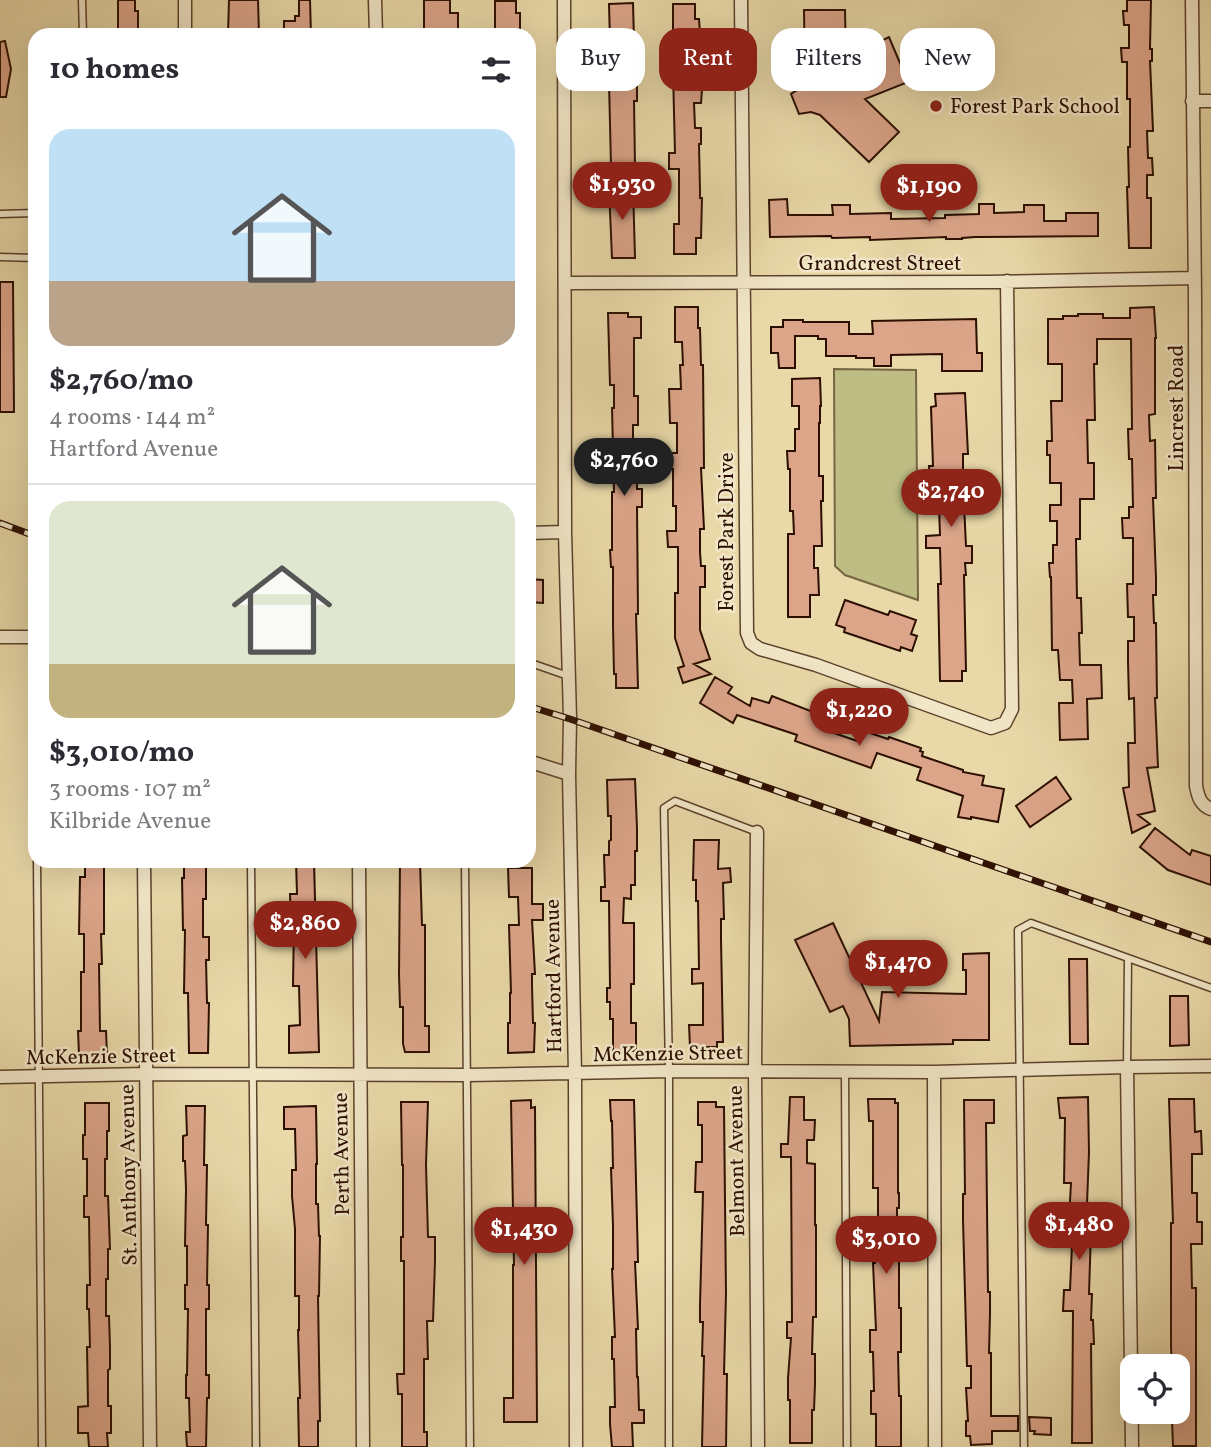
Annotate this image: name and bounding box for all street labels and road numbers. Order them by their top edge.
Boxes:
street label: Grandcrest Street [799,250,961,279]
street label: Lincrest Road [1163,345,1192,471]
street label: Forest Park Drive [713,452,742,612]
street label: Hartford Avenue [539,899,570,1053]
street label: McKenzie Street [593,1039,743,1070]
street label: McKenzie Street [26,1042,176,1073]
street label: St. Anthony Avenue [113,1084,146,1266]
street label: Belmont Avenue [722,1085,753,1237]
street label: Perth Avenue [327,1092,358,1216]

